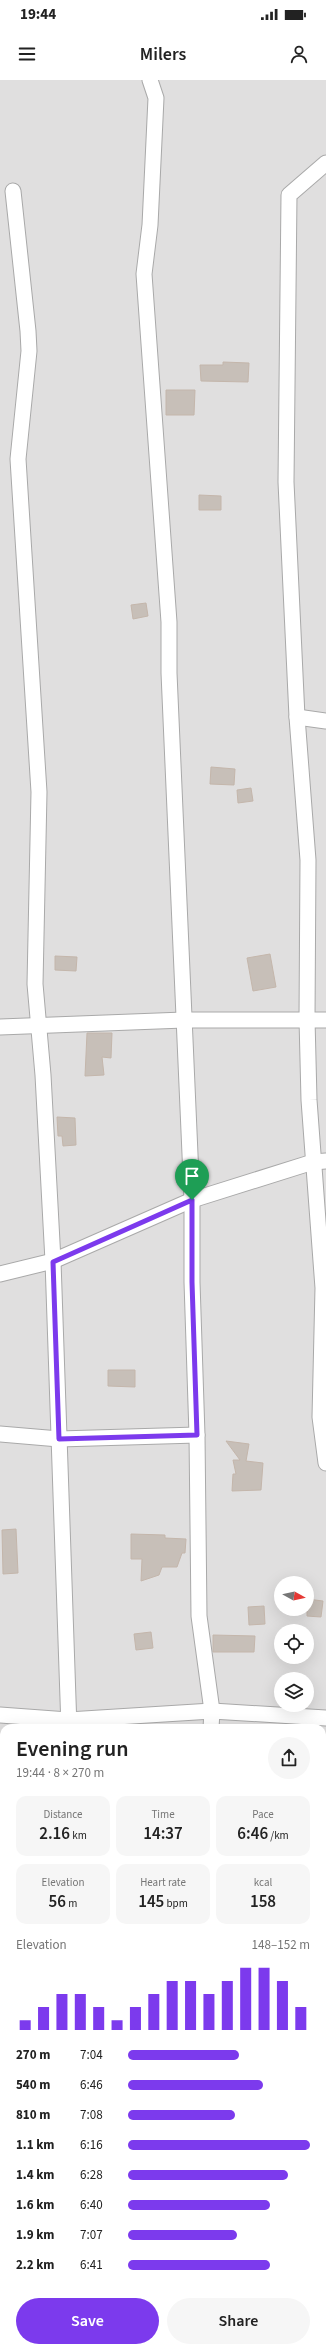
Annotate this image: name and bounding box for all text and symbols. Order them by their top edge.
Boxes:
text: 19:44 [20,4,56,25]
text: Milers [140,42,186,67]
icon: menu [16,43,38,65]
icon: person [288,43,310,65]
pin [175,1159,209,1200]
icon: arrive [181,1165,203,1187]
north arrow [274,1576,314,1616]
map controls [274,1576,314,1712]
button: locate [274,1624,314,1664]
button: layers [274,1672,314,1712]
text: Evening run [16,1733,129,1765]
button: share [268,1737,310,1779]
text: 19:44 · 8 × 270 m [16,1764,104,1782]
text: Distance [43,1807,83,1822]
text: Time [151,1807,175,1822]
text: Pace [252,1807,274,1822]
text: 2.16 [39,1822,70,1846]
text: 14:37 [143,1822,183,1846]
text: 6:46 [237,1822,268,1846]
text: km [70,1828,87,1843]
text: /km [268,1828,289,1843]
text: Elevation [42,1875,84,1890]
text: Heart rate [140,1875,186,1890]
text: kcal [254,1875,272,1890]
text: 56 [49,1890,66,1914]
text: 145 [138,1890,164,1914]
text: 158 [250,1890,276,1914]
text: m [66,1896,77,1911]
text: bpm [164,1896,188,1911]
text: Elevation [16,1936,67,1954]
text: 148–152 m [252,1936,310,1954]
text: 270 m [16,2046,50,2064]
text: 7:04 [80,2046,103,2064]
text: 540 m [16,2076,50,2094]
text: 6:46 [80,2076,103,2094]
text: 810 m [16,2106,50,2124]
text: 7:08 [80,2106,103,2124]
text: 1.1 km [16,2136,55,2154]
text: 6:16 [80,2136,103,2154]
text: 1.4 km [16,2166,55,2184]
text: 6:28 [80,2166,103,2184]
text: 1.6 km [16,2196,55,2214]
text: 6:40 [80,2196,103,2214]
text: 1.9 km [16,2226,55,2244]
text: 7:07 [80,2226,103,2244]
text: 2.2 km [16,2256,55,2274]
text: 6:41 [80,2256,103,2274]
button: Save [16,2298,159,2344]
button: Share [167,2298,310,2344]

